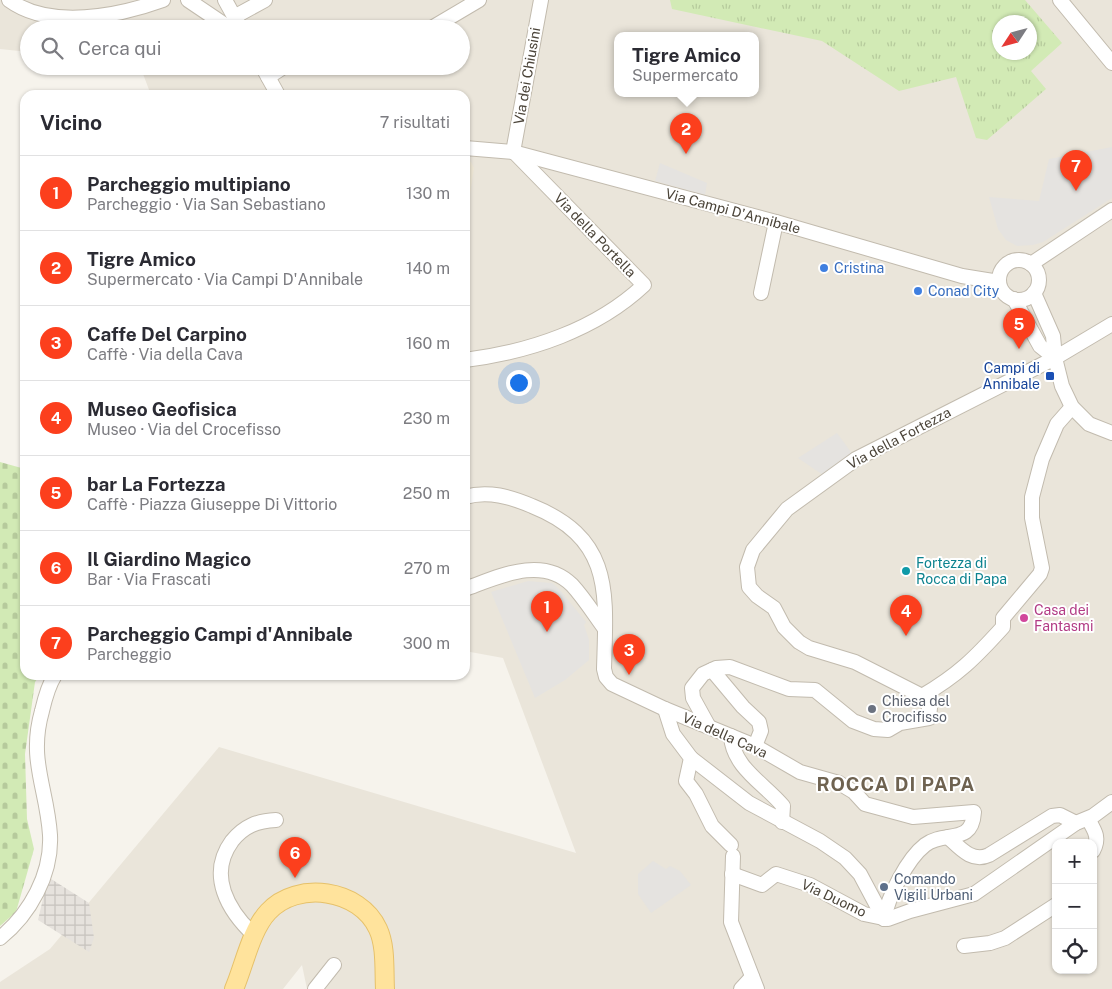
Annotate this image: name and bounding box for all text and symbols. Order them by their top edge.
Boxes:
north arrow [992,15,1037,60]
search box [20,20,470,75]
street label: Via dei Chiusini [511,26,543,126]
popup [614,32,759,97]
icon: search [38,34,66,62]
text: Cerca qui [78,37,161,59]
text: Tigre Amico [632,44,741,66]
text: Supermercato [632,66,738,85]
text: Vicino [40,110,102,135]
text: 7 risultati [380,113,450,132]
pin: 2 [670,113,702,154]
pin: 7 [1060,150,1092,191]
text: Parcheggio multipiano [87,173,291,195]
text: 1 [53,184,59,203]
text: 130 m [406,184,450,203]
street label: Via Campi D'Annibale [664,185,802,237]
street label: Via della Portella [551,190,639,280]
text: Parcheggio · Via San Sebastiano [87,195,326,214]
text: Tigre Amico [87,248,196,270]
text: 2 [51,259,61,278]
text: 140 m [406,259,450,278]
place label: Cristina [834,260,884,276]
marker: Cristina [818,262,830,274]
text: Supermercato · Via Campi D'Annibale [87,270,363,289]
place label: Conad City [928,283,1000,299]
marker: Conad City [912,285,924,297]
pin: 5 [1003,308,1035,349]
text: Caffe Del Carpino [87,323,247,345]
text: 3 [51,334,61,353]
text: 160 m [406,334,450,353]
text: Caffè · Via della Cava [87,345,243,364]
place label: Campi di Annibale [983,360,1040,392]
your location [506,370,532,396]
marker: Campi di Annibale [1044,370,1056,382]
text: Museo Geofisica [87,398,237,420]
street label: Via della Fortezza [844,404,954,472]
text: 4 [51,409,61,428]
text: 230 m [403,409,450,428]
text: Museo · Via del Crocefisso [87,420,281,439]
text: bar La Fortezza [87,473,226,495]
text: 5 [51,484,61,503]
text: 250 m [403,484,450,503]
text: Caffè · Piazza Giuseppe Di Vittorio [87,495,337,514]
text: Il Giardino Magico [87,548,251,570]
place label: Fortezza di Rocca di Papa [916,555,1007,587]
text: 6 [51,559,61,578]
text: 270 m [404,559,450,578]
marker: Fortezza di Rocca di Papa [900,565,912,577]
text: Bar · Via Frascati [87,570,211,589]
pin: 1 [531,591,563,632]
pin: 4 [890,595,922,636]
place label: Casa dei Fantasmi [1034,602,1093,634]
marker: Casa dei Fantasmi [1018,612,1030,624]
text: Parcheggio Campi d'Annibale [87,623,353,645]
text: 7 [51,634,61,653]
text: 300 m [403,634,450,653]
pin: 3 [613,634,645,675]
text: Parcheggio [87,645,172,664]
place label: Chiesa del Crocifisso [882,693,950,725]
marker: Chiesa del Crocifisso [866,703,878,715]
street label: Via della Cava [680,709,770,761]
district label: ROCCA DI PAPA [817,773,975,795]
pin: 6 [279,837,311,878]
map controls [1052,839,1097,974]
button: + [1052,839,1097,884]
place label: Comando Vigili Urbani [894,871,973,903]
street label: Via Duomo [799,876,869,920]
marker: Comando Vigili Urbani [878,881,890,893]
button: − [1052,884,1097,929]
button: locate [1052,929,1097,974]

